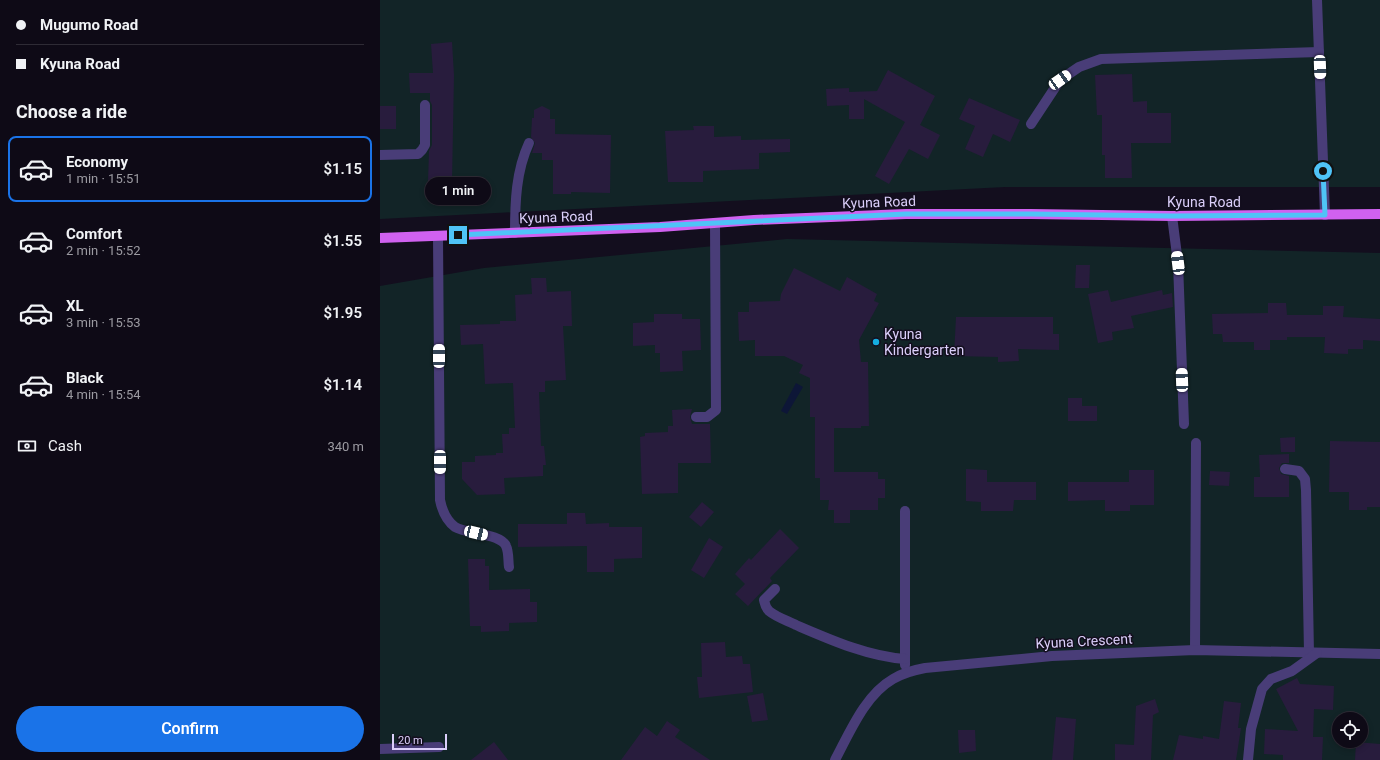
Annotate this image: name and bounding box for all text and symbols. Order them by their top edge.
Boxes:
text: Mugumo Road [40,16,138,34]
text: Kyuna Road [40,55,120,73]
car [1314,55,1326,79]
car [1047,68,1073,92]
text: Choose a ride [16,101,127,122]
icon: car [18,151,54,187]
text: Economy [66,153,128,171]
text: $1.15 [323,160,362,178]
route start [1314,162,1332,180]
text: 1 min · 15:51 [66,171,141,186]
callout: 1 min [425,177,491,205]
text: 1 min [442,183,474,198]
street label: Kyuna Road [842,193,916,211]
street label: Kyuna Road [1167,194,1241,210]
street label: Kyuna Road [519,208,593,226]
icon: car [18,223,54,259]
text: Comfort [66,225,122,243]
route end [449,226,467,244]
text: $1.55 [323,232,362,250]
text: 2 min · 15:52 [66,243,141,258]
car [1171,250,1185,276]
icon: car [18,295,54,331]
text: XL [66,297,84,315]
text: $1.95 [323,304,362,322]
text: 3 min · 15:53 [66,315,141,330]
place label: Kyuna Kindergarten [884,326,964,358]
marker: Kyuna Kindergarten [871,337,881,347]
car [433,344,445,368]
icon: car [18,367,54,403]
car [1176,368,1188,392]
text: Black [66,369,103,387]
text: $1.14 [323,376,362,394]
text: 4 min · 15:54 [66,387,141,402]
icon: cash [16,435,38,457]
text: Cash [48,437,82,455]
text: 340 m [327,439,364,454]
car [434,450,446,474]
car [463,524,489,542]
street label: Kyuna Crescent [1035,630,1133,652]
button: Confirm [16,706,364,752]
map controls [1332,712,1368,748]
button: locate [1332,712,1368,748]
scale bar [392,732,447,751]
text: 20 m [398,734,423,747]

